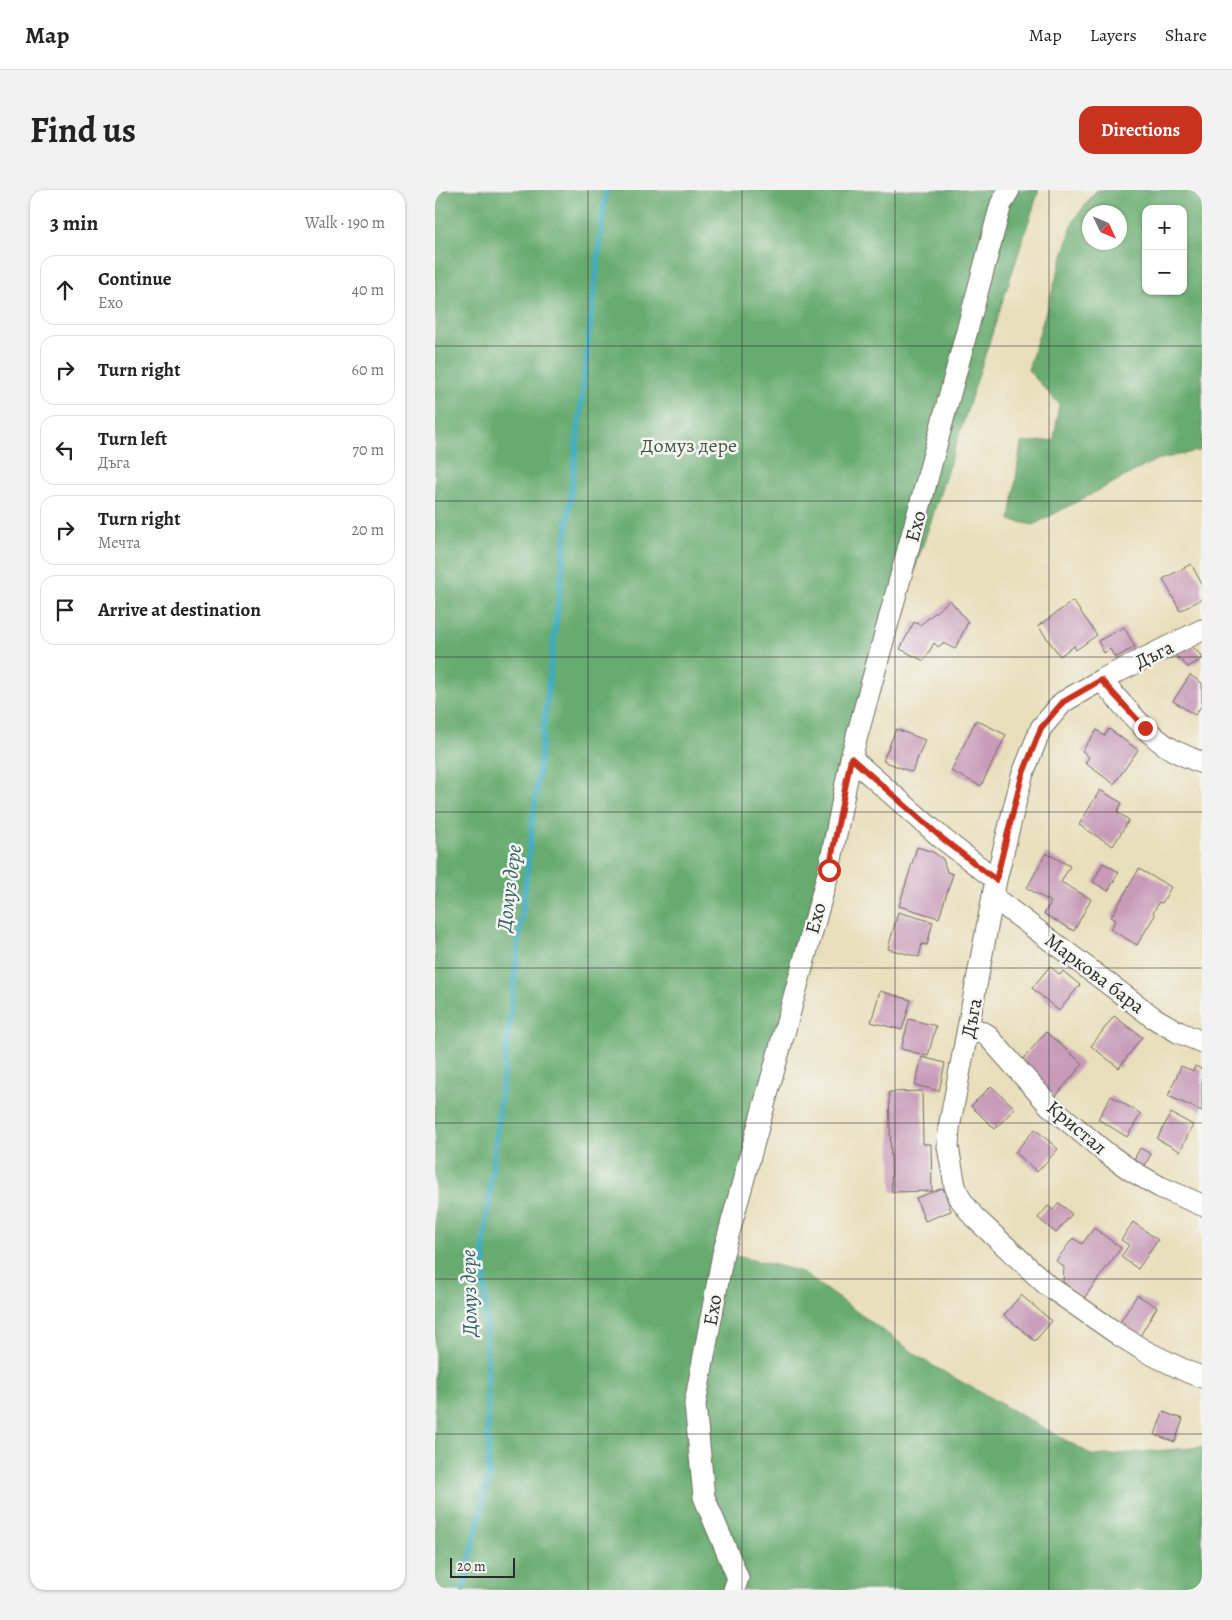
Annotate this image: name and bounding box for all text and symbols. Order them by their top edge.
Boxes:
text: Map [25,19,69,51]
text: Map [1029,23,1062,47]
text: Layers [1090,23,1137,47]
text: Share [1165,23,1207,47]
text: Find us [30,106,136,154]
button: Directions [1079,106,1202,154]
north arrow [1082,205,1127,250]
map controls [1142,205,1187,295]
button: + [1142,205,1187,250]
text: 3 min [50,209,98,237]
text: Walk · 190 m [305,212,385,234]
button: − [1142,250,1187,295]
text: Continue [98,266,172,292]
icon: ahead [51,276,79,304]
text: 40 m [352,279,384,301]
text: Ехо [98,292,123,314]
icon: right [51,356,79,384]
text: Turn right [98,357,180,383]
text: 60 m [352,359,384,381]
text: Turn left [98,426,167,452]
park label: Домуз дере [641,432,737,459]
icon: left [51,436,79,464]
text: 70 m [352,439,384,461]
text: Дъга [98,452,130,474]
text: Turn right [98,506,180,532]
street label: Ехо [898,507,933,545]
icon: right [51,516,79,544]
text: 20 m [351,519,384,541]
text: Мечта [98,532,141,554]
icon: arrive [51,596,79,624]
text: Arrive at destination [98,597,261,623]
street label: Дъга [1130,633,1179,675]
route end [1134,717,1157,740]
water label: Домуз дере [490,843,528,935]
route start [818,859,841,882]
street label: Ехо [798,899,833,937]
street label: Маркова бара [1039,927,1151,1020]
street label: Дъга [954,995,989,1040]
street label: Кристал [1041,1094,1113,1161]
water label: Домуз дере [454,1249,484,1339]
street label: Ехо [696,1292,729,1328]
scale bar [450,1555,515,1578]
text: 20 m [457,1557,486,1576]

